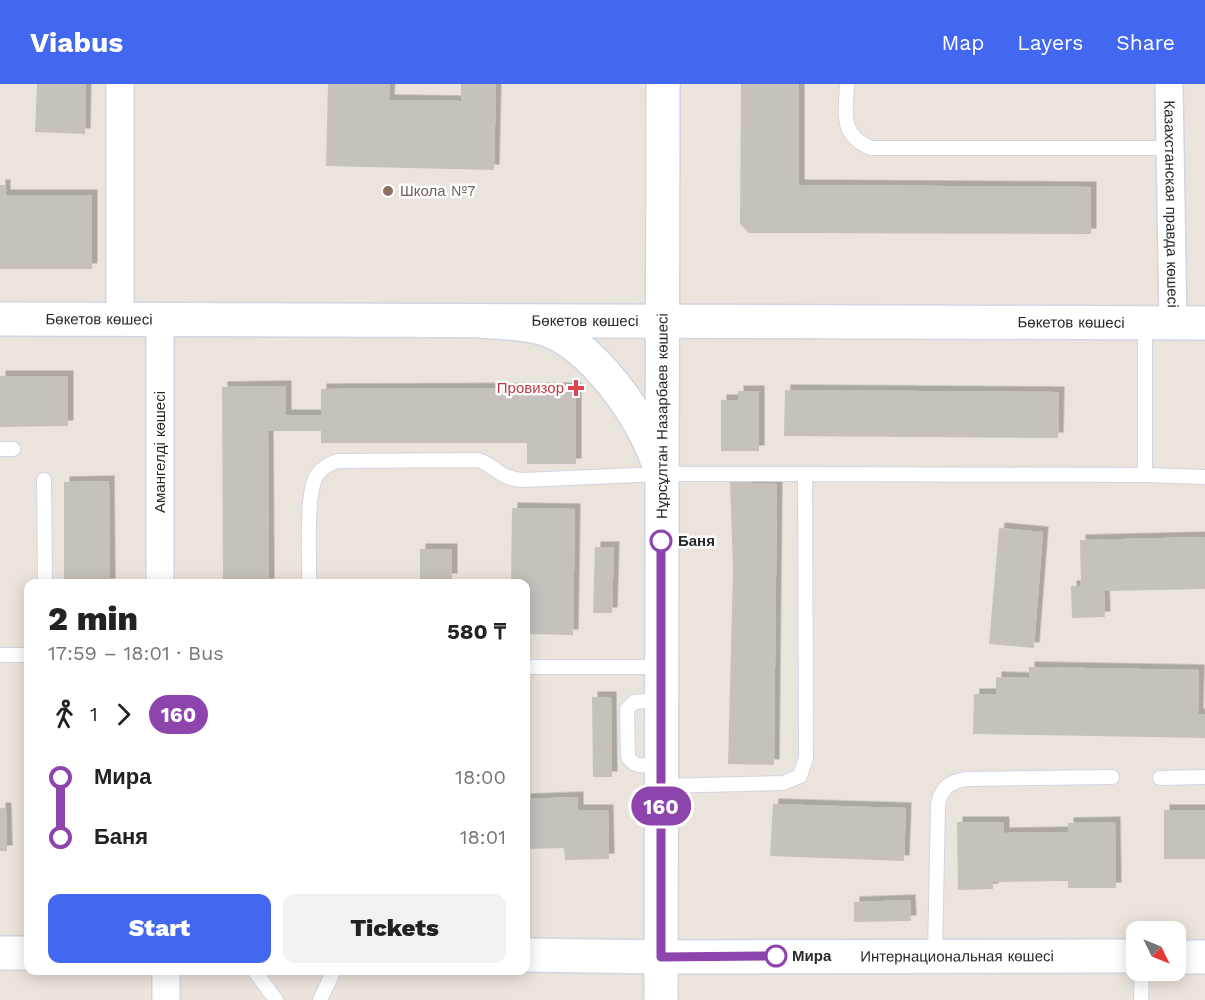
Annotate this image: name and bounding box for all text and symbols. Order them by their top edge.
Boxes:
text: Viabus [30,26,123,59]
text: Map [941,30,984,55]
text: Layers [1017,30,1083,55]
text: Share [1116,30,1175,55]
street label: Казахстанская правда көшесі [1160,100,1182,308]
place label: Школа №7 [400,182,476,200]
marker: Школа №7 [381,184,395,198]
street label: Бөкетов көшесі [45,310,153,329]
street label: Бөкетов көшесі [531,312,639,330]
street label: Нұрсұлтан Назарбаев көшесі [653,313,671,519]
street label: Бөкетов көшесі [1017,313,1125,332]
place label: Провизор [497,379,564,397]
marker: Провизор [569,381,583,395]
street label: Амангелді көшесі [151,391,169,513]
marker: Баня [650,530,672,552]
place label: Баня [678,532,715,550]
text: 2 min [48,599,138,638]
text: 580 ₸ [447,619,506,644]
text: 17:59 – 18:01 · Bus [48,641,224,665]
icon: walk [48,698,81,731]
icon: forward [107,698,140,731]
text: 1 [90,702,98,726]
text: 160 [161,702,196,727]
text: Мира [94,764,152,789]
text: 18:00 [455,765,506,789]
line badge: 160 [626,786,696,826]
text: 160 [643,794,679,819]
text: Баня [94,824,148,849]
text: 18:01 [460,825,506,849]
button: Start [48,894,271,963]
button: Tickets [283,894,506,963]
north arrow [1126,921,1186,981]
map controls [1126,921,1186,981]
marker: Мира [765,945,787,967]
place label: Мира [792,947,832,965]
street label: Интернациональная көшесі [860,947,1054,966]

